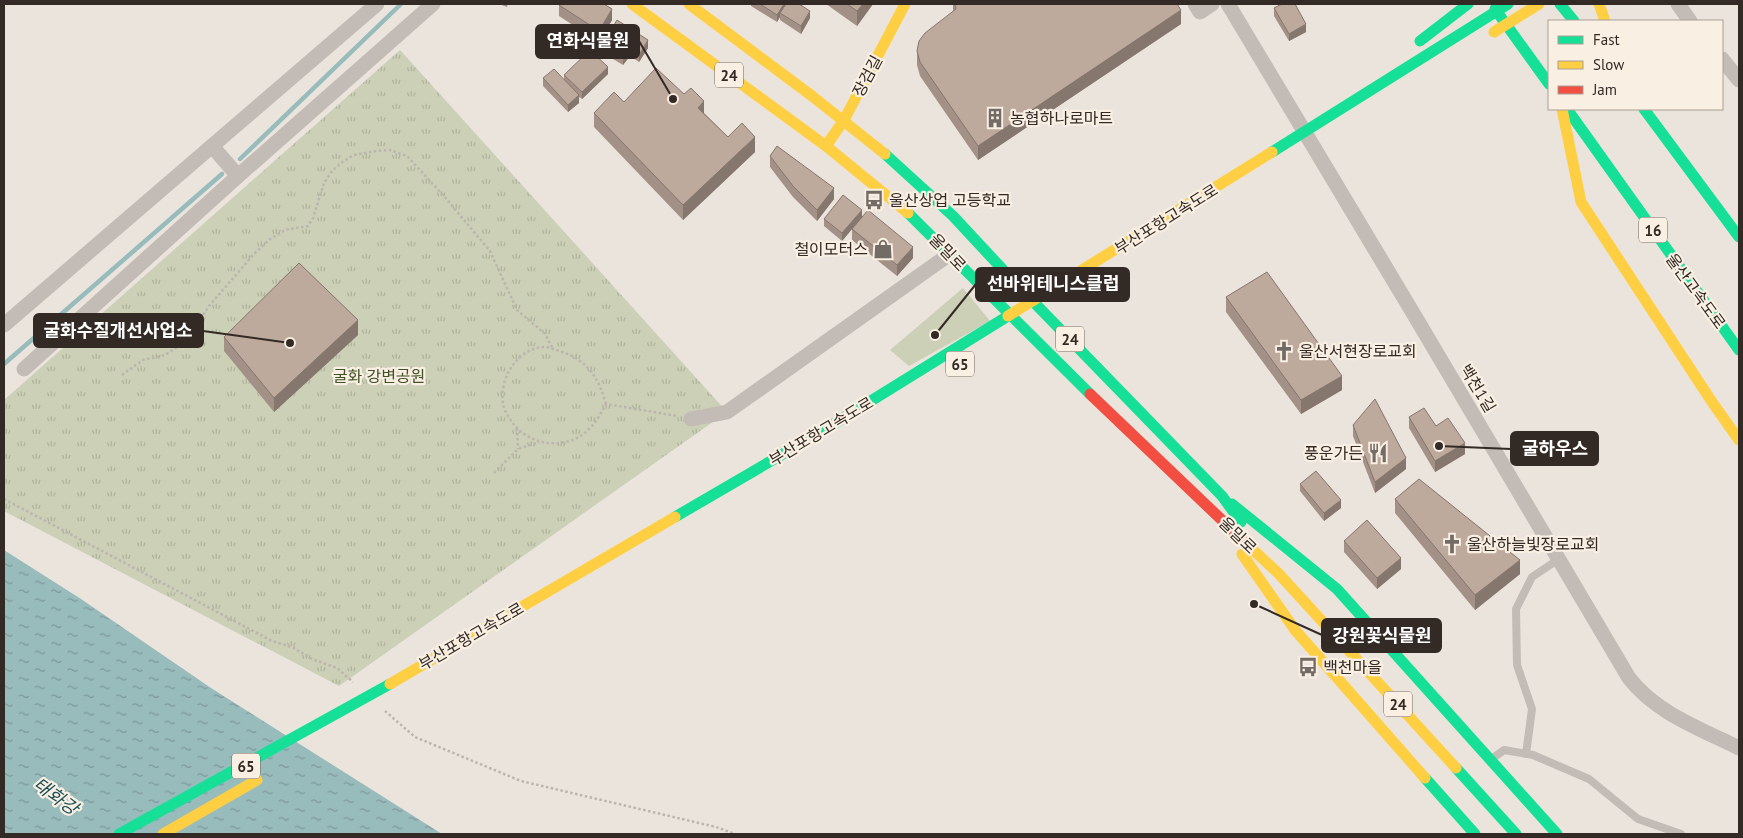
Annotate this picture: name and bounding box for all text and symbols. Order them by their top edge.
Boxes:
legend [1548,20,1723,110]
callout: 연화식물원 [536,25,639,58]
text: 연화식물원 [547,29,629,52]
text: Fast [1593,30,1620,49]
street label: 장검길 [848,52,886,100]
text: Slow [1593,55,1624,74]
road number: 24 [715,62,743,88]
text: Jam [1592,80,1617,99]
building icon: 농협하나로마트 [984,107,1006,129]
place label: 농협하나로마트 [1010,108,1113,128]
street label: 부산포항고속도로 [1111,179,1221,259]
bus stop icon: 울산상업 고등학교 [863,189,885,211]
place label: 울산상업 고등학교 [889,190,1011,210]
road number: 16 [1639,218,1667,242]
street label: 울밀로 [925,229,971,275]
shop icon: 철이모터스 [872,238,894,260]
place label: 철이모터스 [794,239,868,259]
street label: 울산고속도로 [1662,249,1730,333]
callout: 선바위테니스클럽 [976,268,1129,301]
text: 선바위테니스클럽 [987,272,1119,295]
callout: 굴화수질개선사업소 [34,314,203,347]
text: 굴화수질개선사업소 [43,319,193,342]
road number: 24 [1056,326,1084,352]
church icon: 울산서현장로교회 [1273,340,1295,362]
place label: 울산서현장로교회 [1299,341,1417,361]
road number: 65 [946,352,974,376]
street label: 백천1길 [1456,360,1500,416]
park label: 굴화 강변공원 [333,366,425,386]
street label: 부산포항고속도로 [765,392,877,470]
callout: 굴하우스 [1511,432,1598,465]
text: 굴하우스 [1522,437,1588,460]
restaurant icon: 풍운가든 [1367,442,1389,464]
place label: 풍운가든 [1304,443,1363,463]
street label: 울밀로 [1215,512,1261,558]
church icon: 울산하늘빛장로교회 [1441,533,1463,555]
place label: 울산하늘빛장로교회 [1467,534,1599,554]
street label: 부산포항고속도로 [415,598,527,674]
callout: 강원꽃식물원 [1322,619,1441,652]
text: 강원꽃식물원 [1332,624,1432,647]
bus stop icon: 백천마을 [1297,656,1319,678]
place label: 백천마을 [1323,657,1382,677]
road number: 24 [1384,692,1412,716]
road number: 65 [232,754,260,778]
water label: 태화강 [29,772,85,821]

